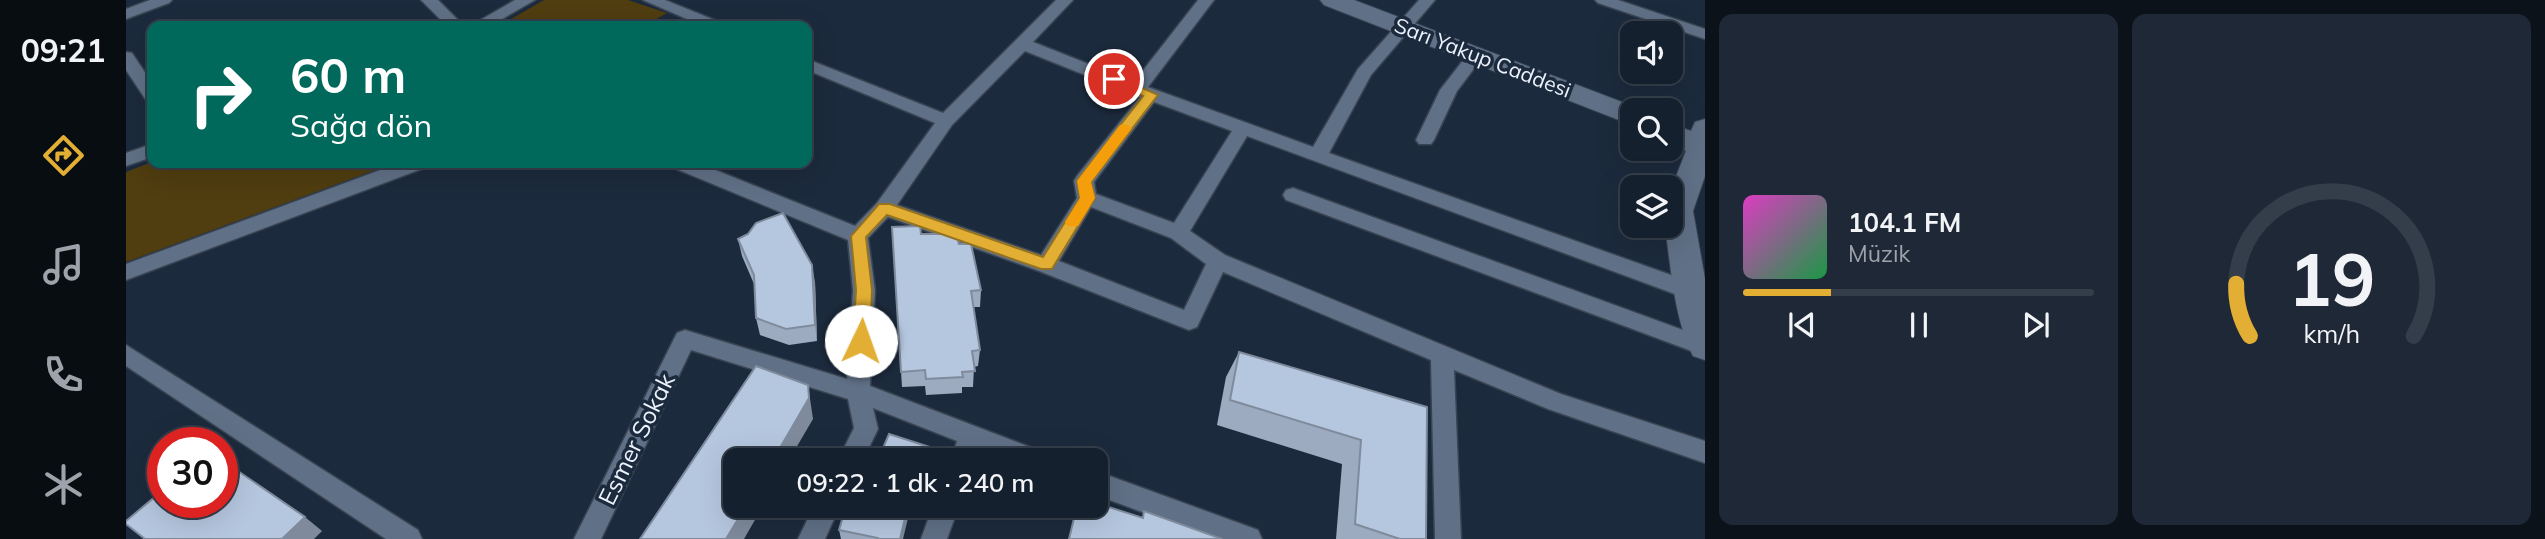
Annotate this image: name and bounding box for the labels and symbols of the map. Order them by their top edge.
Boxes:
street label: Sarı Yakup Caddesi [1391,11,1575,103]
pin [1084,49,1144,109]
position arrow [824,304,898,378]
street label: Esmer Sokak [591,368,681,510]
speed limit sign: 30 [147,427,238,518]

